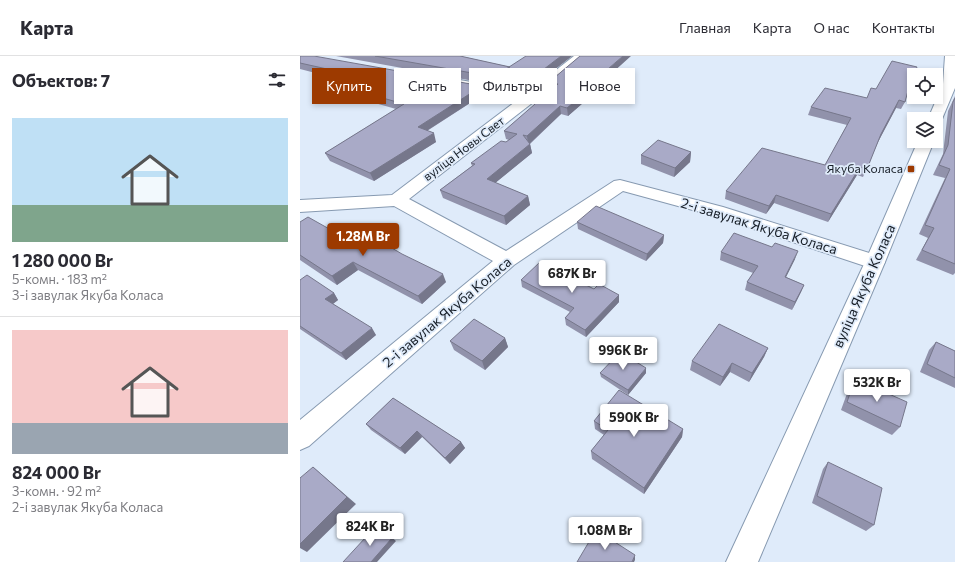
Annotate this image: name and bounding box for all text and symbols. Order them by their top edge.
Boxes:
text: Карта [20,16,73,39]
text: Главная [679,19,731,36]
text: Карта [753,19,791,36]
text: О нас [813,19,850,36]
text: Контакты [872,19,935,36]
chip: Купить [312,68,386,104]
chip: Снять [394,68,461,104]
chip: Фильтры [469,68,557,104]
chip: Новое [565,68,635,104]
map controls [907,68,943,148]
button: locate [907,68,943,104]
icon: filters [266,69,288,91]
text: Объектов: 7 [12,70,110,91]
button: layers [907,112,943,148]
street label: вуліца Новы Свет [420,113,507,183]
icon: home [114,144,186,216]
place label: Якуба Коласа [827,161,903,175]
marker: Якуба Коласа [906,164,916,174]
street label: 2-і завулак Якуба Коласа [679,194,840,257]
street label: вуліца Якуба Коласа [829,222,898,350]
pin: 1.28M Br [322,223,404,257]
text: 1.28M Br [336,228,390,244]
text: 1 280 000 Br [12,250,113,271]
street label: 2-і завулак Якуба Коласа [379,253,515,370]
pin: 687K Br [535,260,609,294]
text: 687K Br [548,265,596,281]
text: 5-комн. · 183 m² [12,271,107,287]
text: 3-і завулак Якуба Коласа [12,287,163,303]
pin: 996K Br [586,337,660,371]
text: 996K Br [598,342,648,358]
icon: home [114,356,186,428]
pin: 532K Br [840,369,914,403]
text: 532K Br [853,374,901,390]
pin: 590K Br [597,404,671,438]
text: 590K Br [609,409,659,425]
text: 824 000 Br [12,462,101,483]
text: 3-комн. · 92 m² [12,483,101,499]
text: 2-і завулак Якуба Коласа [12,499,163,515]
pin: 824K Br [333,513,407,547]
pin: 1.08M Br [564,517,646,551]
text: 824K Br [346,518,394,534]
text: 1.08M Br [578,522,632,538]

